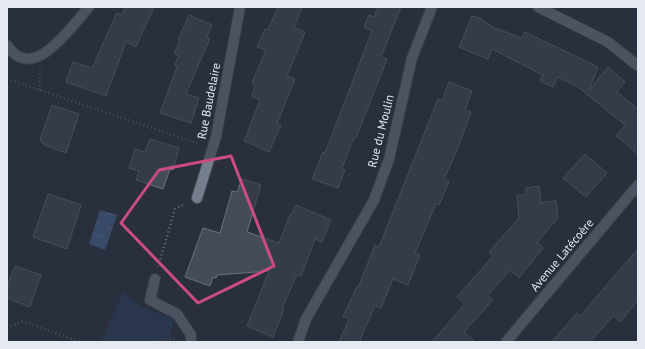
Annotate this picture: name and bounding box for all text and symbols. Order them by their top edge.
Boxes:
street label: Rue Baudelaire [194,61,223,140]
street label: Rue du Moulin [364,93,397,169]
street label: Avenue Latécoère [527,215,596,294]

